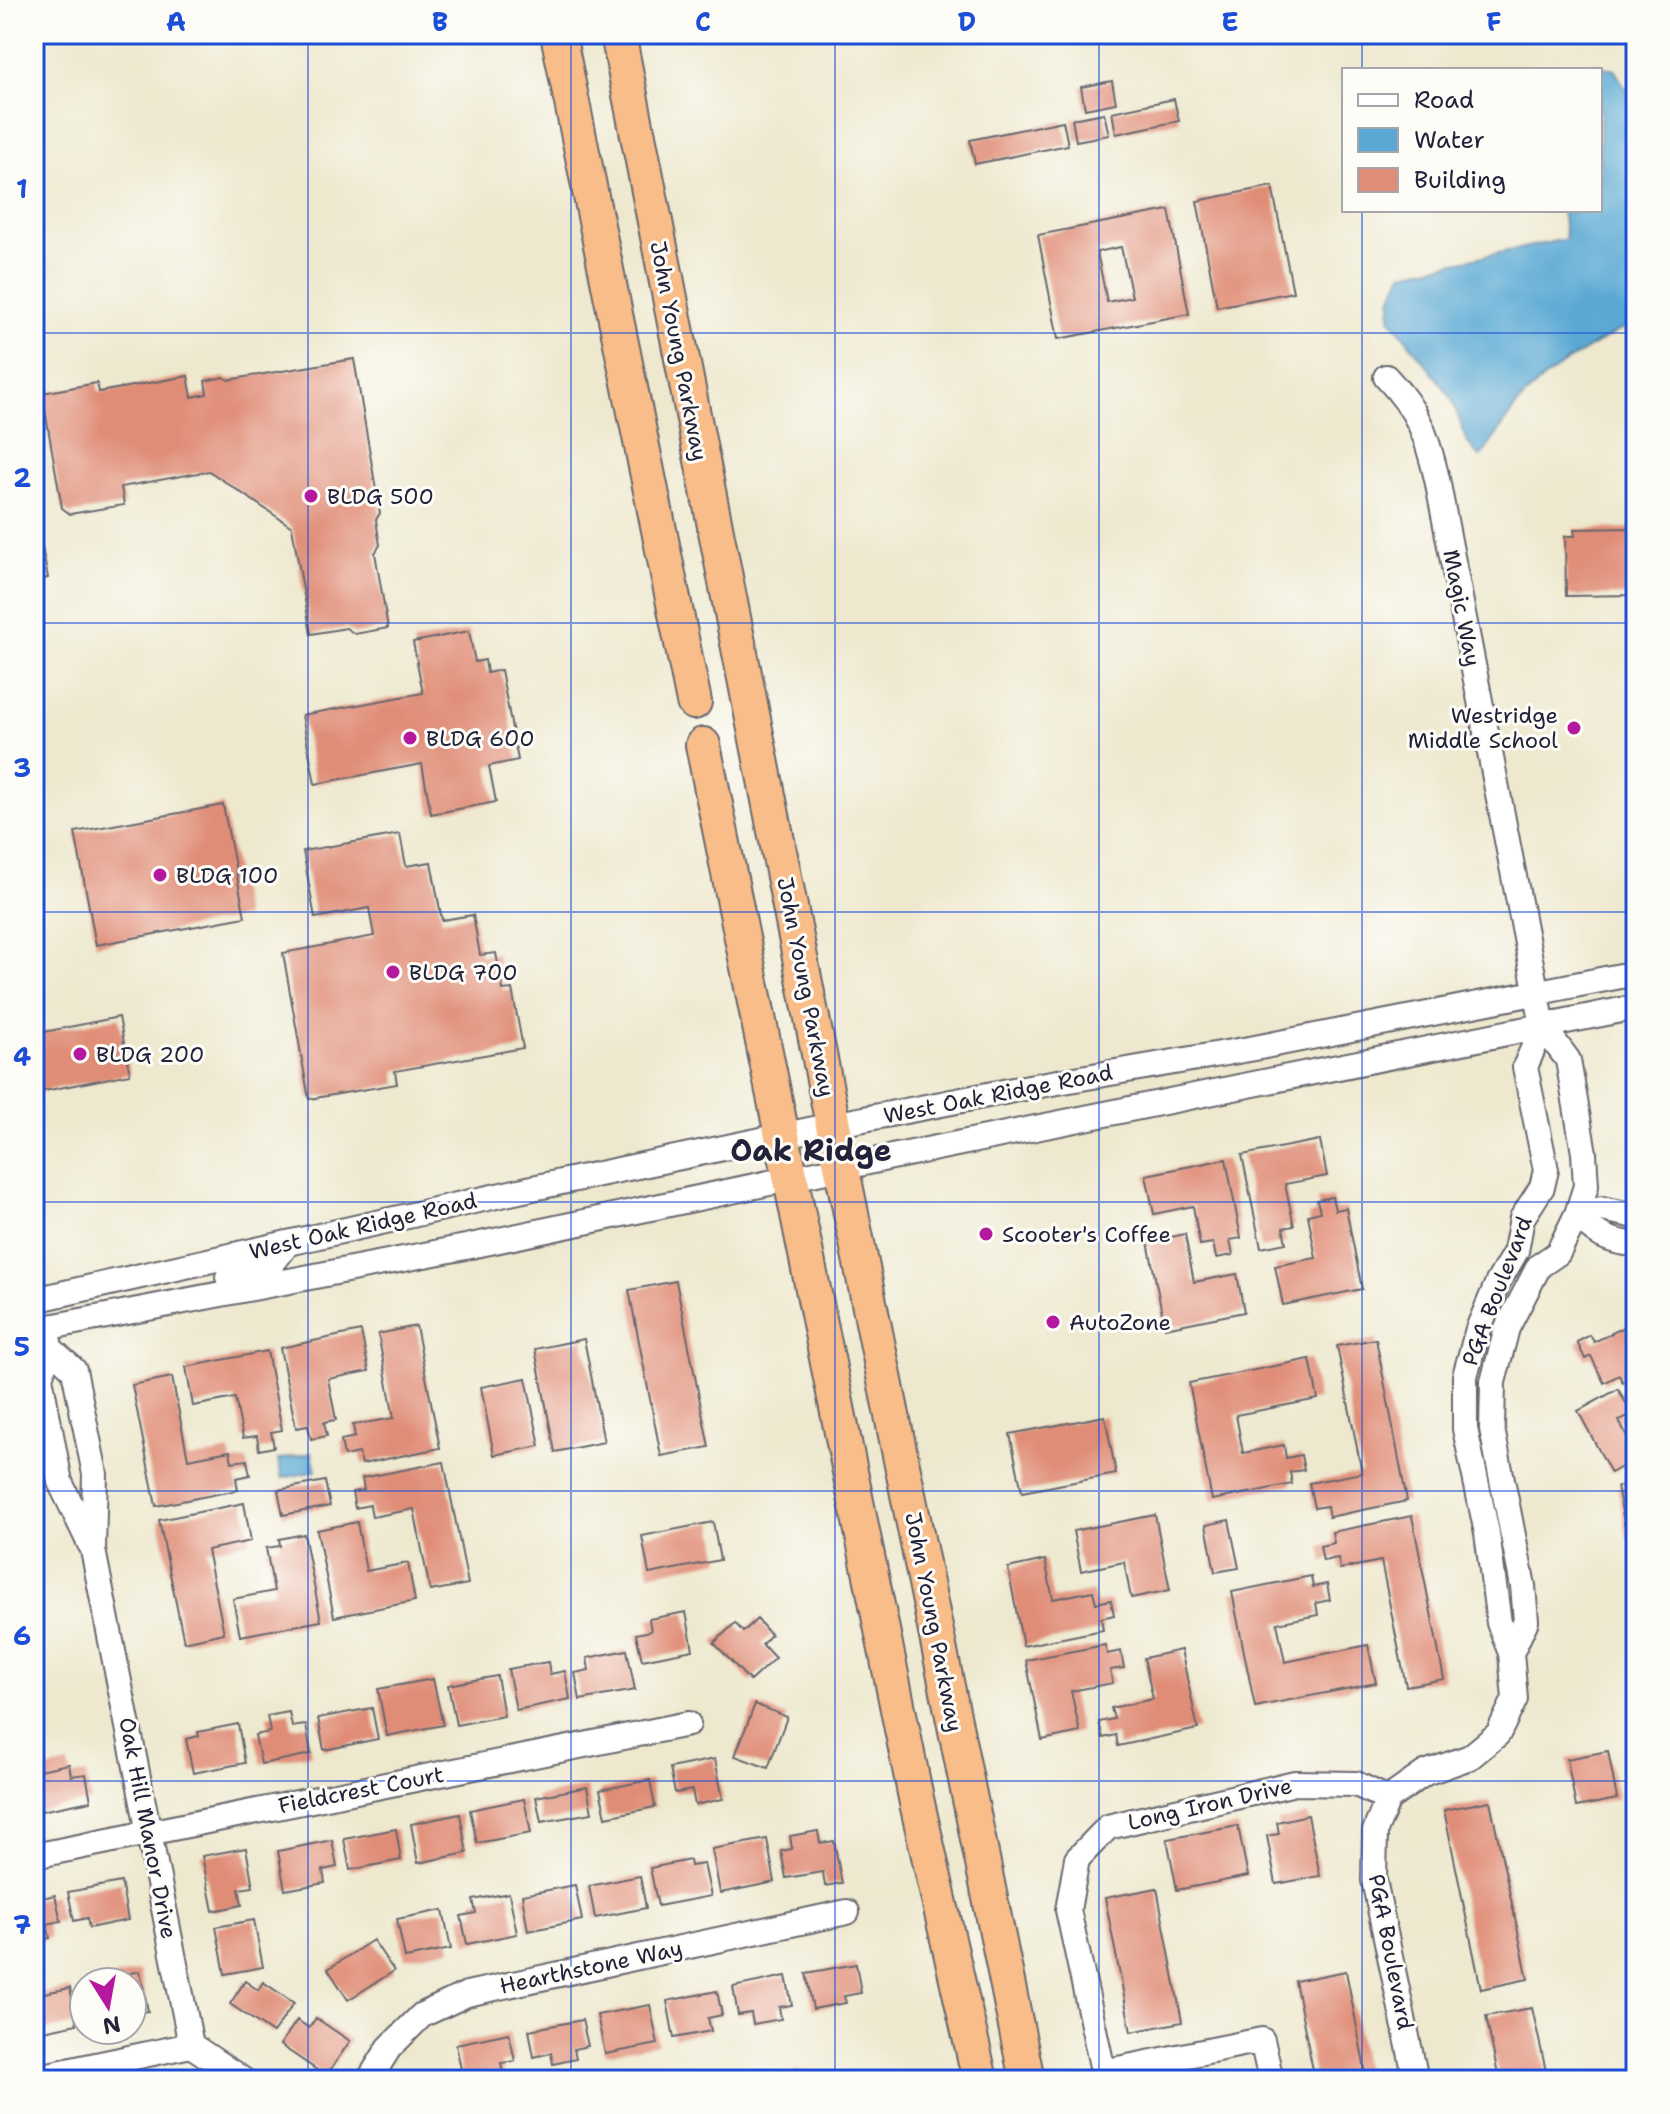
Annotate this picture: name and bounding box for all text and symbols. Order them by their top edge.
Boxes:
text: A [166,4,186,39]
text: B [432,4,448,39]
text: C [695,4,711,39]
text: D [958,4,976,39]
text: E [1221,4,1239,39]
text: F [1486,4,1502,39]
legend [1342,68,1602,212]
text: Road [1414,84,1474,116]
text: Water [1414,124,1485,156]
text: Building [1414,164,1506,196]
text: 1 [16,171,28,206]
street label: John Young Parkway [643,238,715,464]
text: 2 [13,460,31,495]
place label: BLDG 500 [327,482,434,511]
marker: BLDG 500 [302,487,320,505]
street label: Magic Way [1436,547,1488,669]
place label: Westridge Middle School [1408,701,1558,755]
marker: Westridge Middle School [1565,719,1583,737]
place label: BLDG 600 [426,724,535,753]
marker: BLDG 600 [401,729,419,747]
text: 3 [13,750,31,785]
place label: BLDG 100 [176,861,278,890]
marker: BLDG 100 [151,866,169,884]
street label: John Young Parkway [770,874,842,1100]
place label: BLDG 700 [409,958,518,987]
marker: BLDG 700 [384,963,402,981]
text: 4 [13,1039,31,1074]
place label: BLDG 200 [96,1040,204,1069]
marker: BLDG 200 [71,1045,89,1063]
street label: West Oak Ridge Road [881,1058,1115,1130]
district label: Oak Ridge [730,1130,892,1171]
street label: West Oak Ridge Road [246,1186,480,1266]
street label: PGA Boulevard [1455,1212,1539,1370]
place label: Scooter's Coffee [1002,1220,1171,1249]
marker: Scooter's Coffee [977,1225,995,1243]
place label: AutoZone [1069,1308,1171,1337]
marker: AutoZone [1044,1313,1062,1331]
text: 5 [14,1329,30,1364]
street label: John Young Parkway [898,1509,970,1735]
text: 6 [13,1618,31,1653]
street label: Oak Hill Manor Drive [112,1715,184,1941]
street label: Fieldcrest Court [276,1760,446,1820]
street label: Long Iron Drive [1125,1771,1295,1837]
street label: PGA Boulevard [1362,1872,1420,2032]
text: 7 [13,1907,31,1942]
street label: Hearthstone Way [497,1933,685,2001]
north arrow [68,1966,148,2046]
text: N [100,2009,123,2041]

